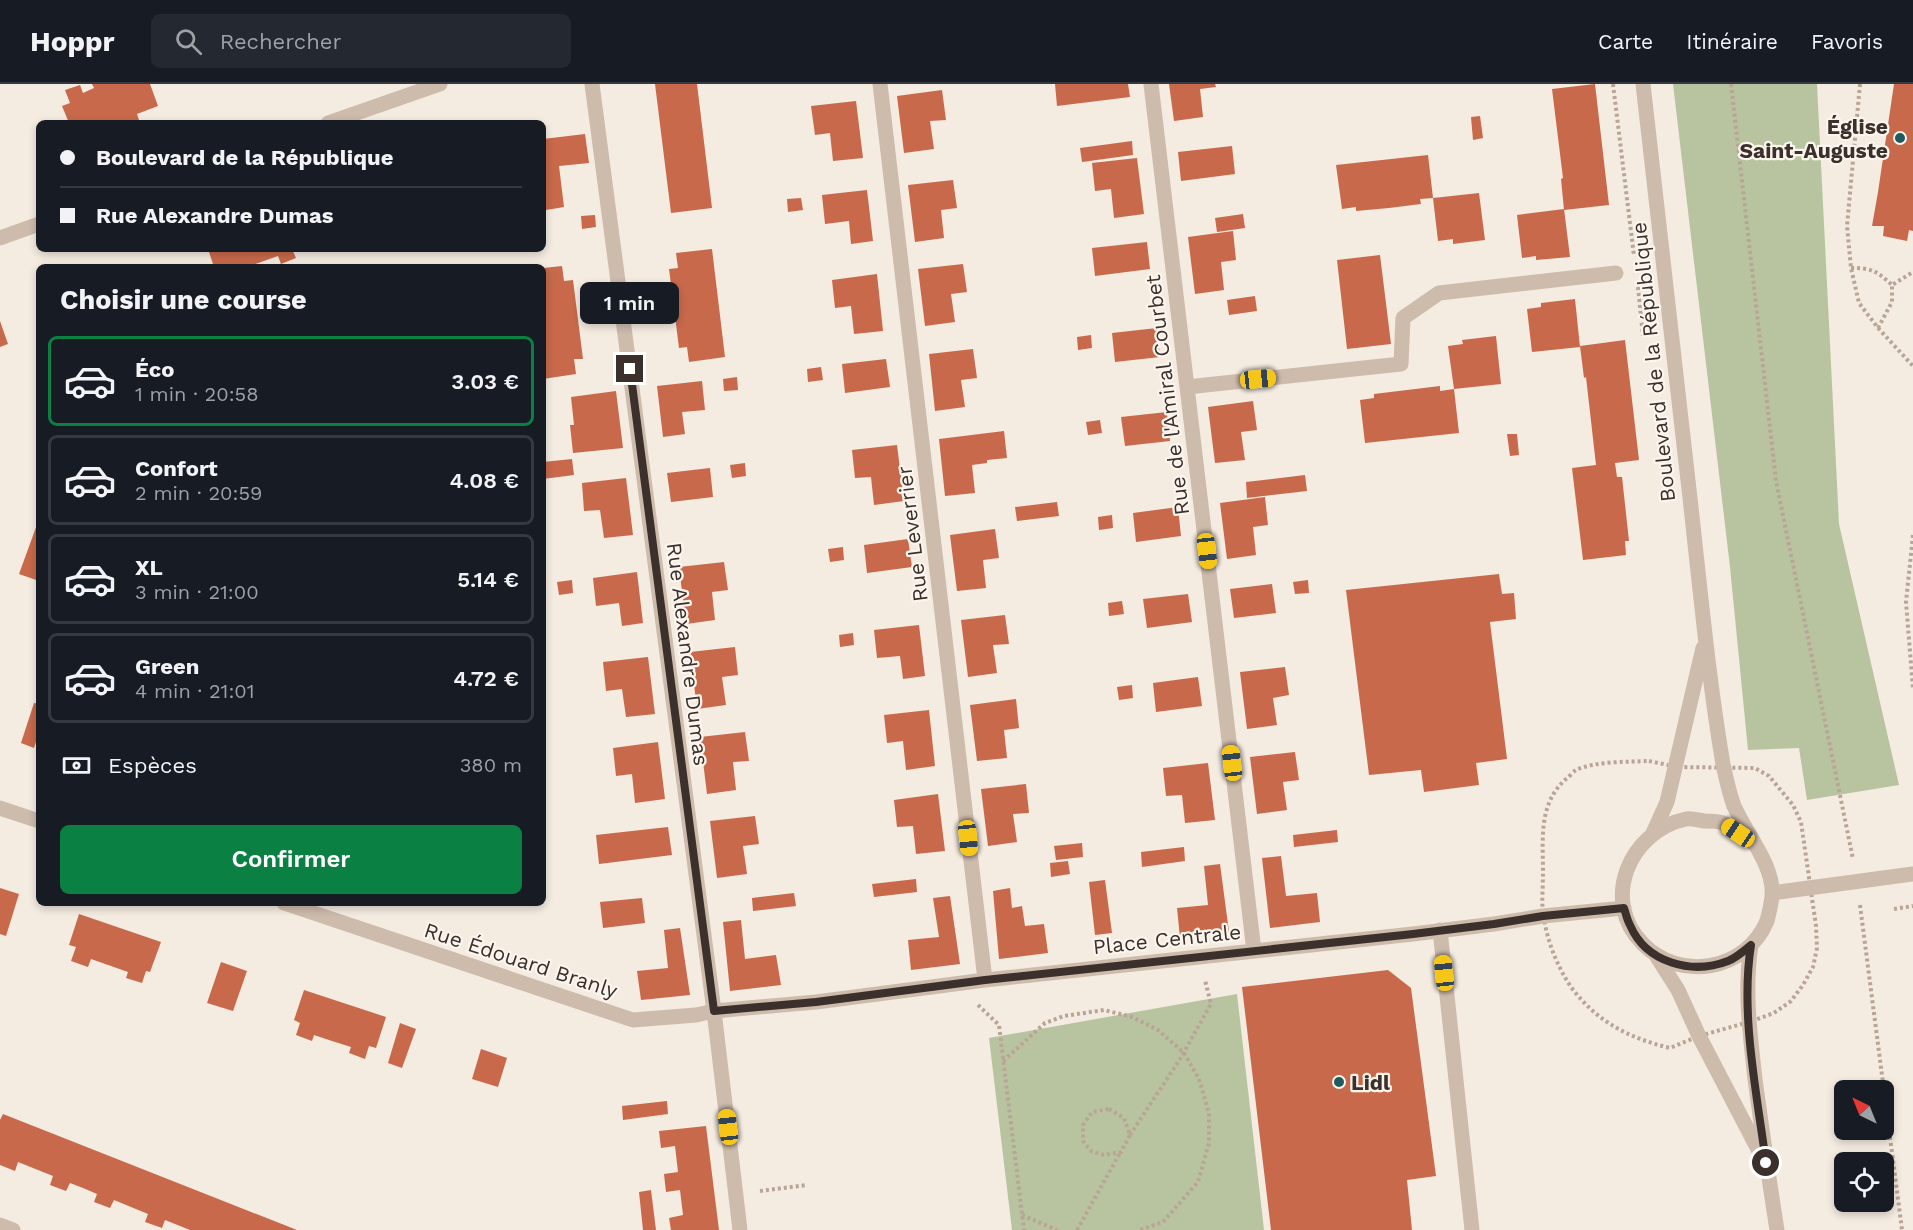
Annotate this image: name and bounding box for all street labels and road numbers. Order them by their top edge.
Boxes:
street label: Boulevard de la République [1626,221,1680,503]
street label: Rue de l'Amiral Courbet [1140,273,1194,517]
street label: Rue Leverrier [891,464,933,603]
street label: Rue Alexandre Dumas [662,541,714,767]
street label: Rue Édouard Branly [421,917,621,1003]
street label: Place Centrale [1092,919,1242,959]

